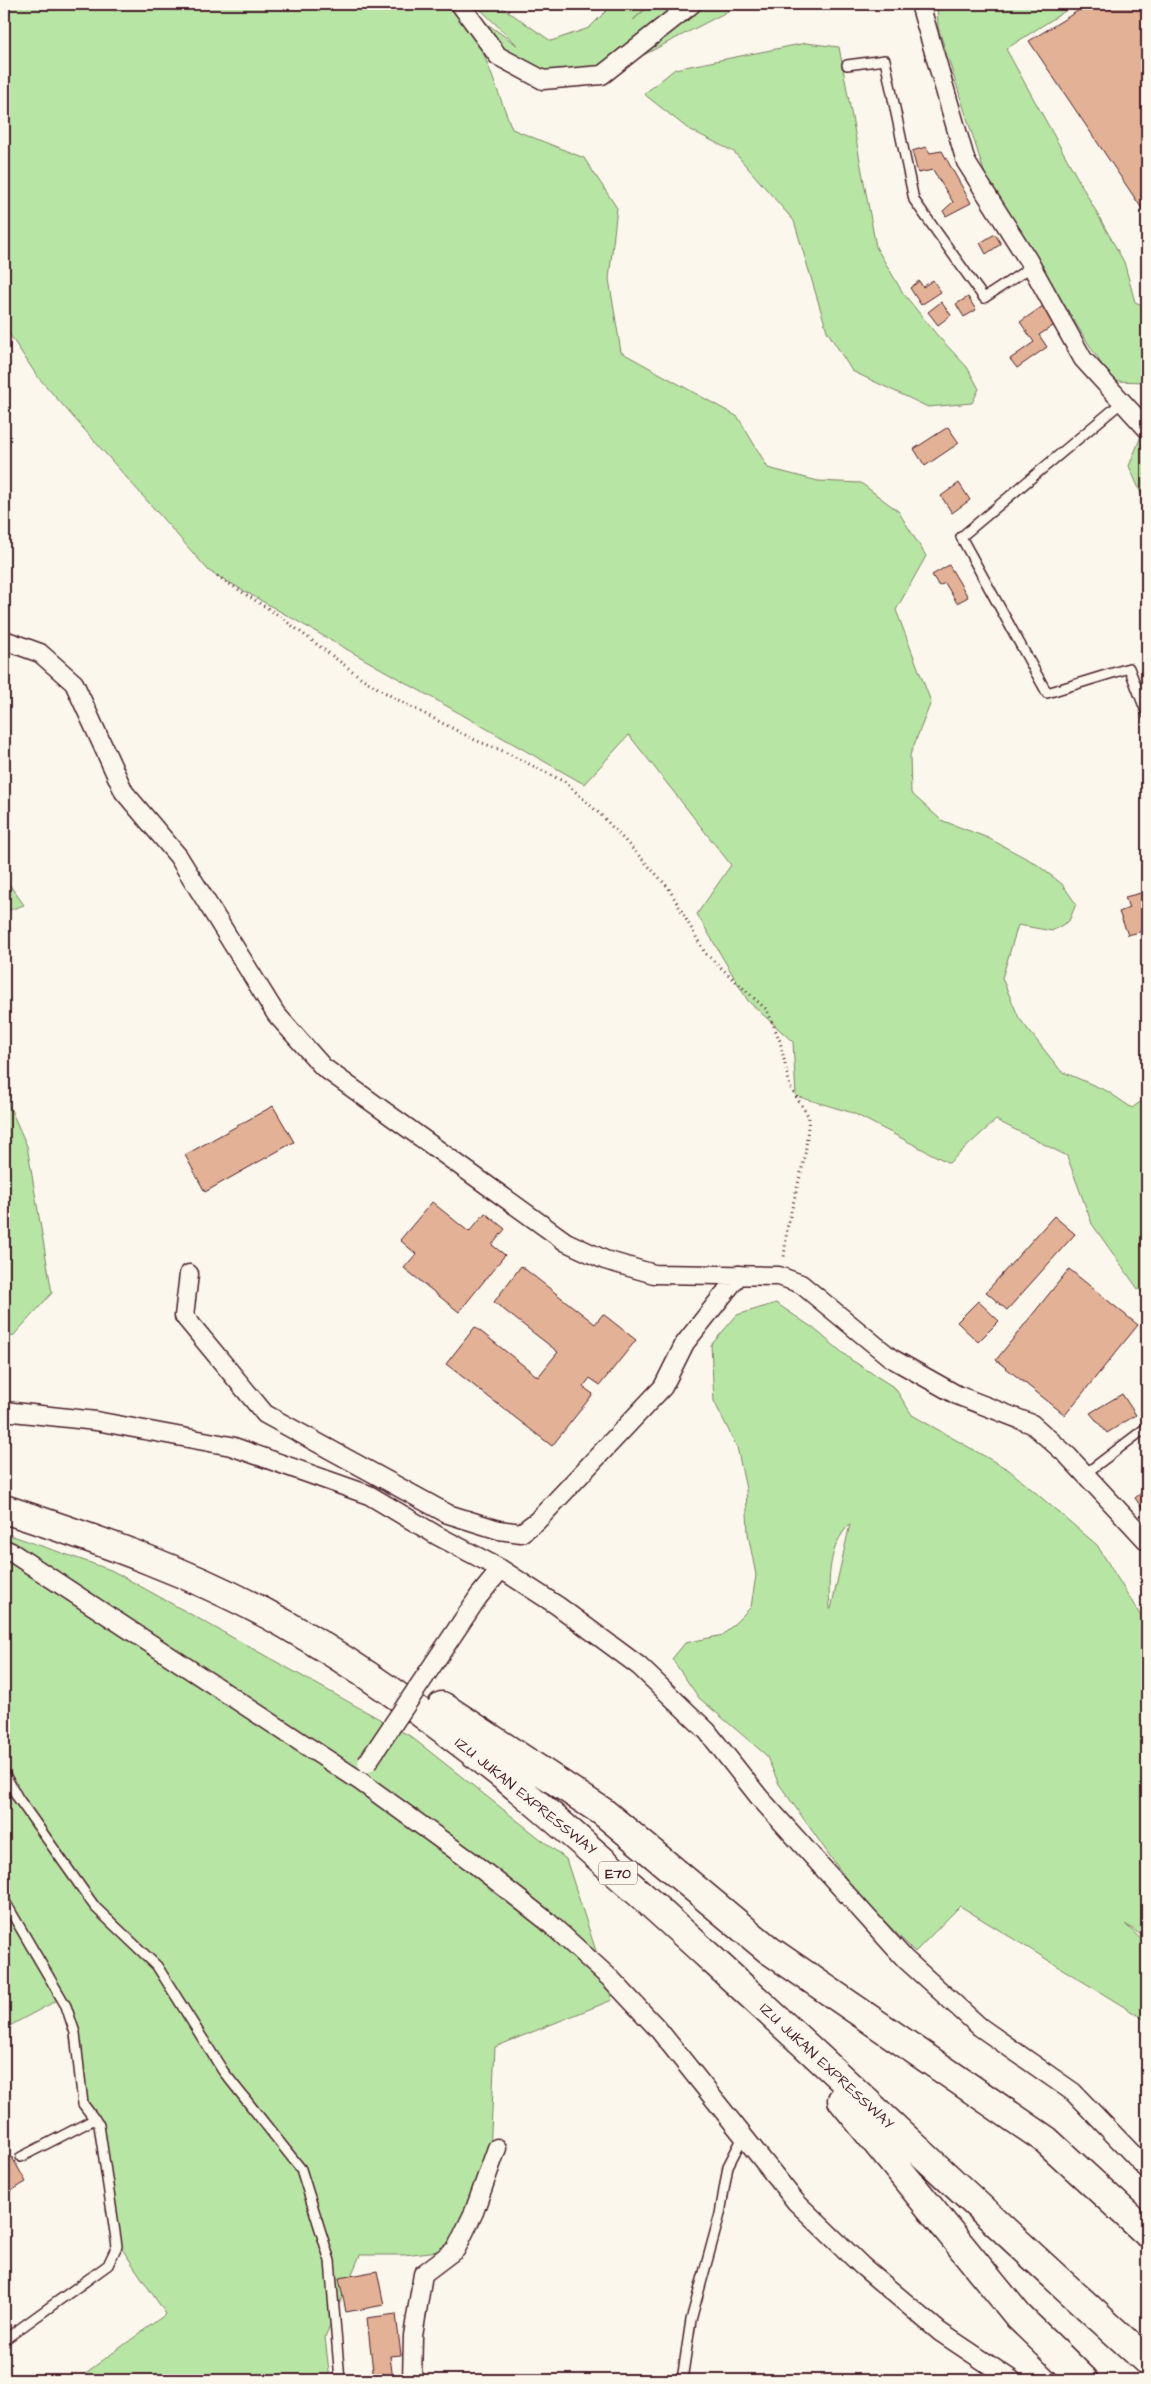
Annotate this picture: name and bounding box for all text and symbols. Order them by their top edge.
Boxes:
street label: IZU JUKAN EXPRESSWAY [450,1733,601,1860]
road number: E70 [599,1862,637,1885]
street label: IZU JUKAN EXPRESSWAY [755,1998,899,2134]

